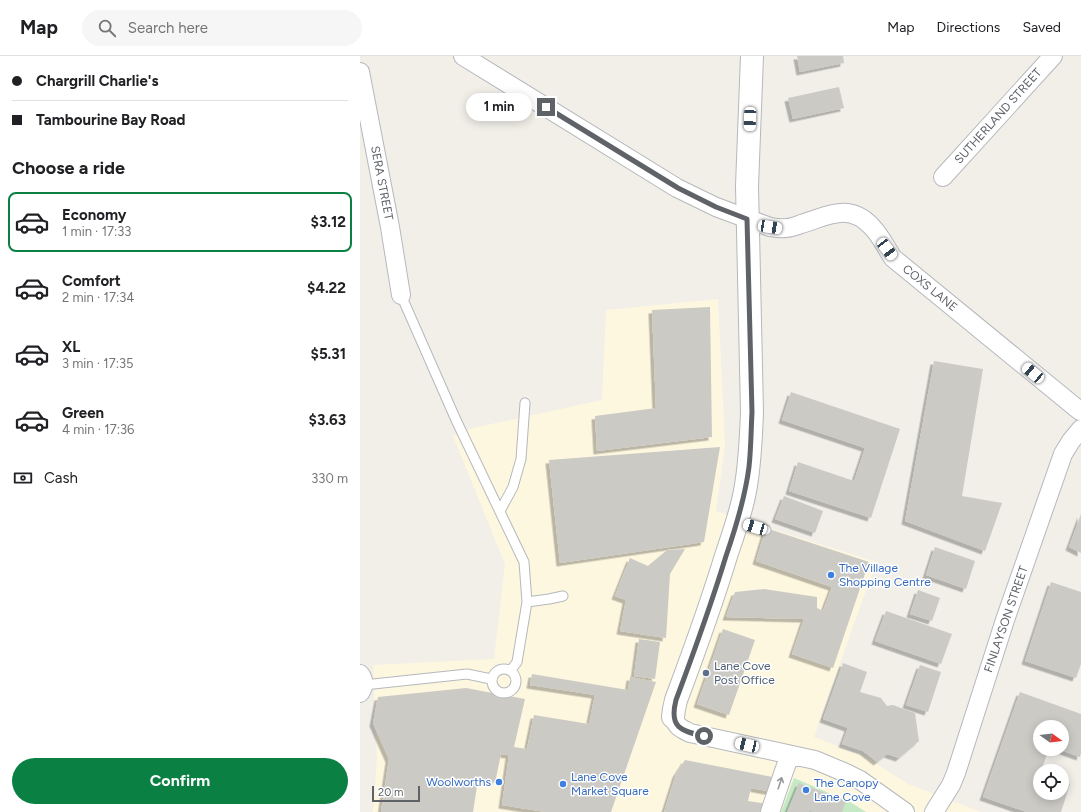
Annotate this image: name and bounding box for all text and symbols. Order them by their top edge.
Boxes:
search box [82,10,362,46]
text: Map [20,16,58,39]
icon: search [96,17,118,39]
text: Search here [128,19,208,37]
text: Map [887,19,915,36]
text: Directions [937,19,1000,36]
text: Saved [1022,19,1061,36]
street label: SUTHERLAND STREET [952,65,1045,166]
text: Chargrill Charlie's [36,72,158,90]
callout: 1 min [466,93,532,121]
route end [537,98,555,116]
text: 1 min [484,99,514,114]
car [744,107,756,131]
text: Tambourine Bay Road [36,111,186,129]
street label: SERA STREET [368,145,396,222]
text: Choose a ride [12,157,125,179]
icon: car [14,204,50,240]
text: Economy [62,206,127,224]
text: $3.12 [311,213,346,231]
car [757,219,783,235]
text: 1 min · 17:33 [62,224,131,239]
car [875,236,899,262]
street label: COXS LANE [900,262,960,314]
icon: car [14,270,50,306]
text: Comfort [62,272,121,290]
text: $4.22 [307,279,346,297]
text: 2 min · 17:34 [62,290,134,305]
icon: car [14,336,50,372]
text: XL [62,338,80,356]
text: $5.31 [311,345,346,363]
text: 3 min · 17:35 [62,356,134,371]
car [1020,361,1046,385]
icon: car [14,402,50,438]
text: Green [62,404,104,422]
text: $3.63 [309,411,346,429]
text: 4 min · 17:36 [62,422,134,437]
icon: cash [12,467,34,489]
text: Cash [44,469,78,487]
text: 330 m [311,471,348,486]
car [742,518,768,536]
place label: The Village Shopping Centre [839,561,931,589]
street label: FINLAYSON STREET [981,564,1031,674]
marker: The Village Shopping Centre [826,570,836,580]
place label: Lane Cove Post Office [714,659,775,687]
marker: Lane Cove Post Office [701,668,711,678]
north arrow [1033,720,1069,756]
map controls [1033,720,1069,800]
route start [695,727,713,745]
car [734,736,760,754]
button: Confirm [12,758,348,804]
button: locate [1033,764,1069,800]
place label: Lane Cove Market Square [571,770,649,798]
place label: Woolworths [426,775,491,789]
place label: The Canopy Lane Cove [814,776,879,804]
marker: Woolworths [494,777,504,787]
one-way arrow [776,777,784,789]
marker: Lane Cove Market Square [558,779,568,789]
scale bar [372,784,420,803]
marker: The Canopy Lane Cove [801,785,811,795]
text: 20 m [378,786,403,799]

